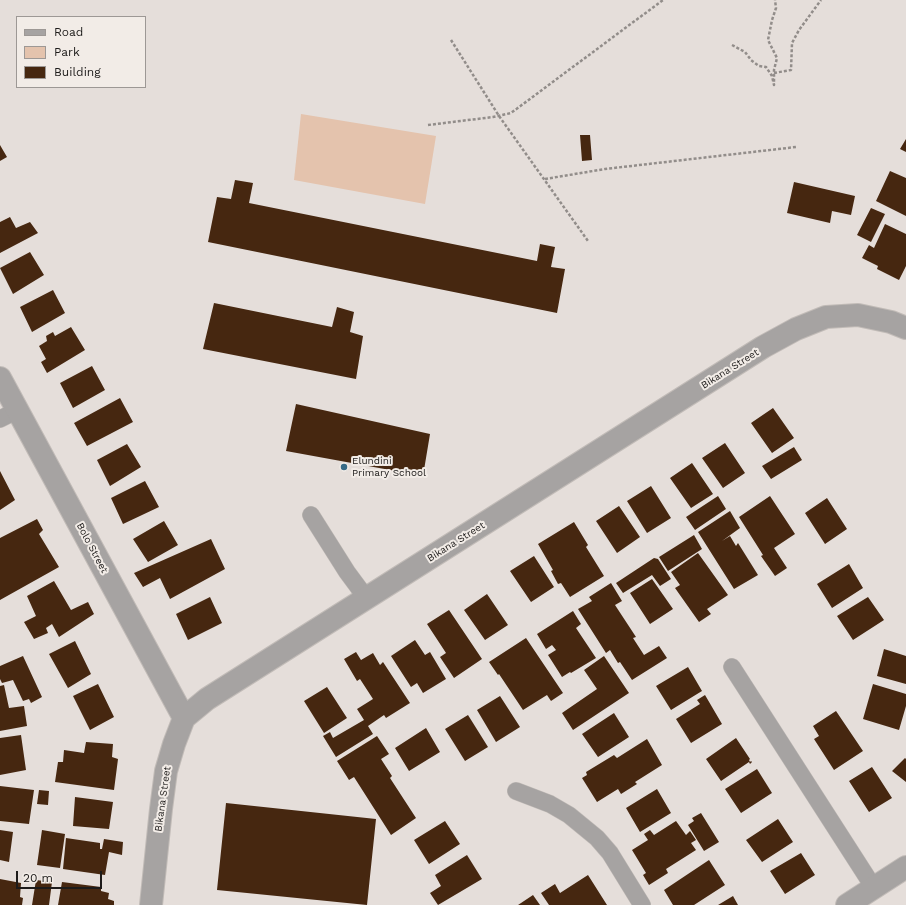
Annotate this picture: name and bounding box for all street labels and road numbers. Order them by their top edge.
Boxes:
street label: Bikana Street [699,346,761,392]
street label: Bikana Street [425,519,487,565]
street label: Bolo Street [74,521,110,575]
street label: Bikana Street [152,766,174,832]

